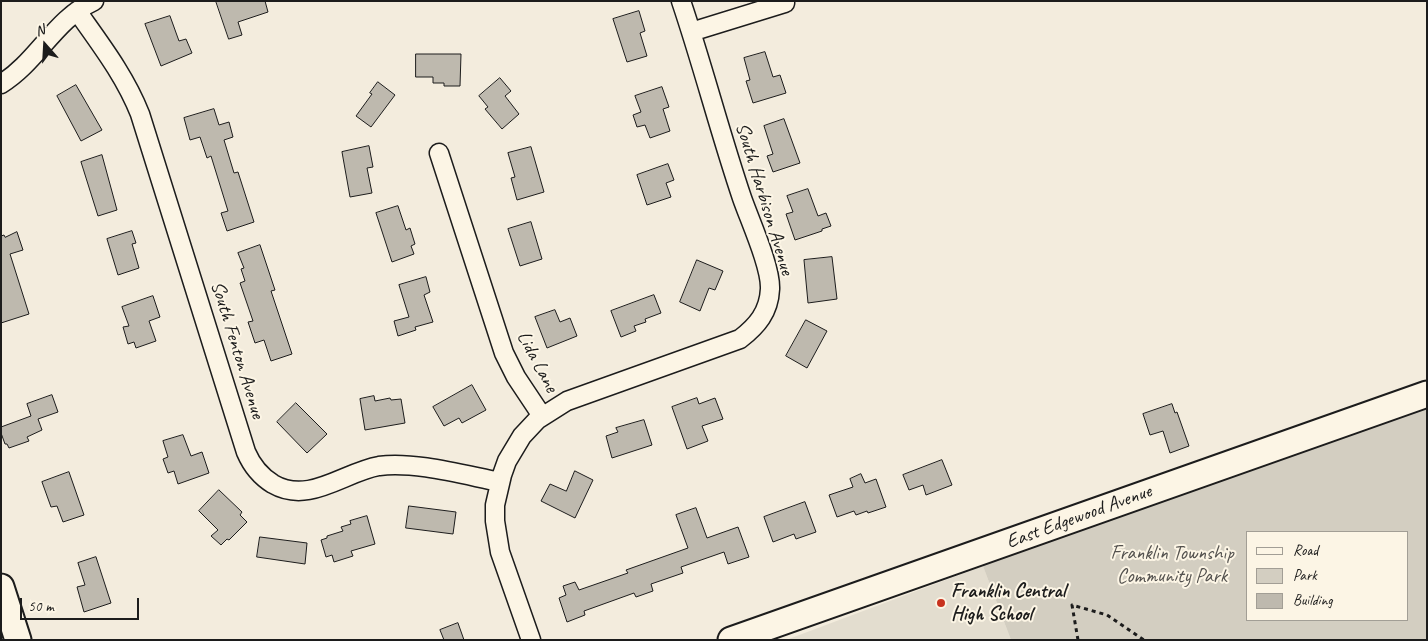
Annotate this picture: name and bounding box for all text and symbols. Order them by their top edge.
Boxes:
north arrow [20,20,70,70]
text: N [33,21,47,40]
street label: South Harbison Avenue [729,120,799,278]
street label: South Fenton Avenue [205,278,269,422]
street label: Lida Lane [511,327,563,397]
street label: East Edgewood Avenue [1003,480,1155,554]
legend [1246,531,1408,621]
text: Road [1293,541,1318,560]
park label: Franklin Township Community Park [1111,542,1233,589]
text: Park [1293,566,1317,585]
place label: Franklin Central High School [951,580,1065,627]
scale bar [22,588,141,620]
text: Building [1293,591,1332,610]
text: 50 m [28,597,54,616]
marker: Franklin Central High School [935,597,947,609]

